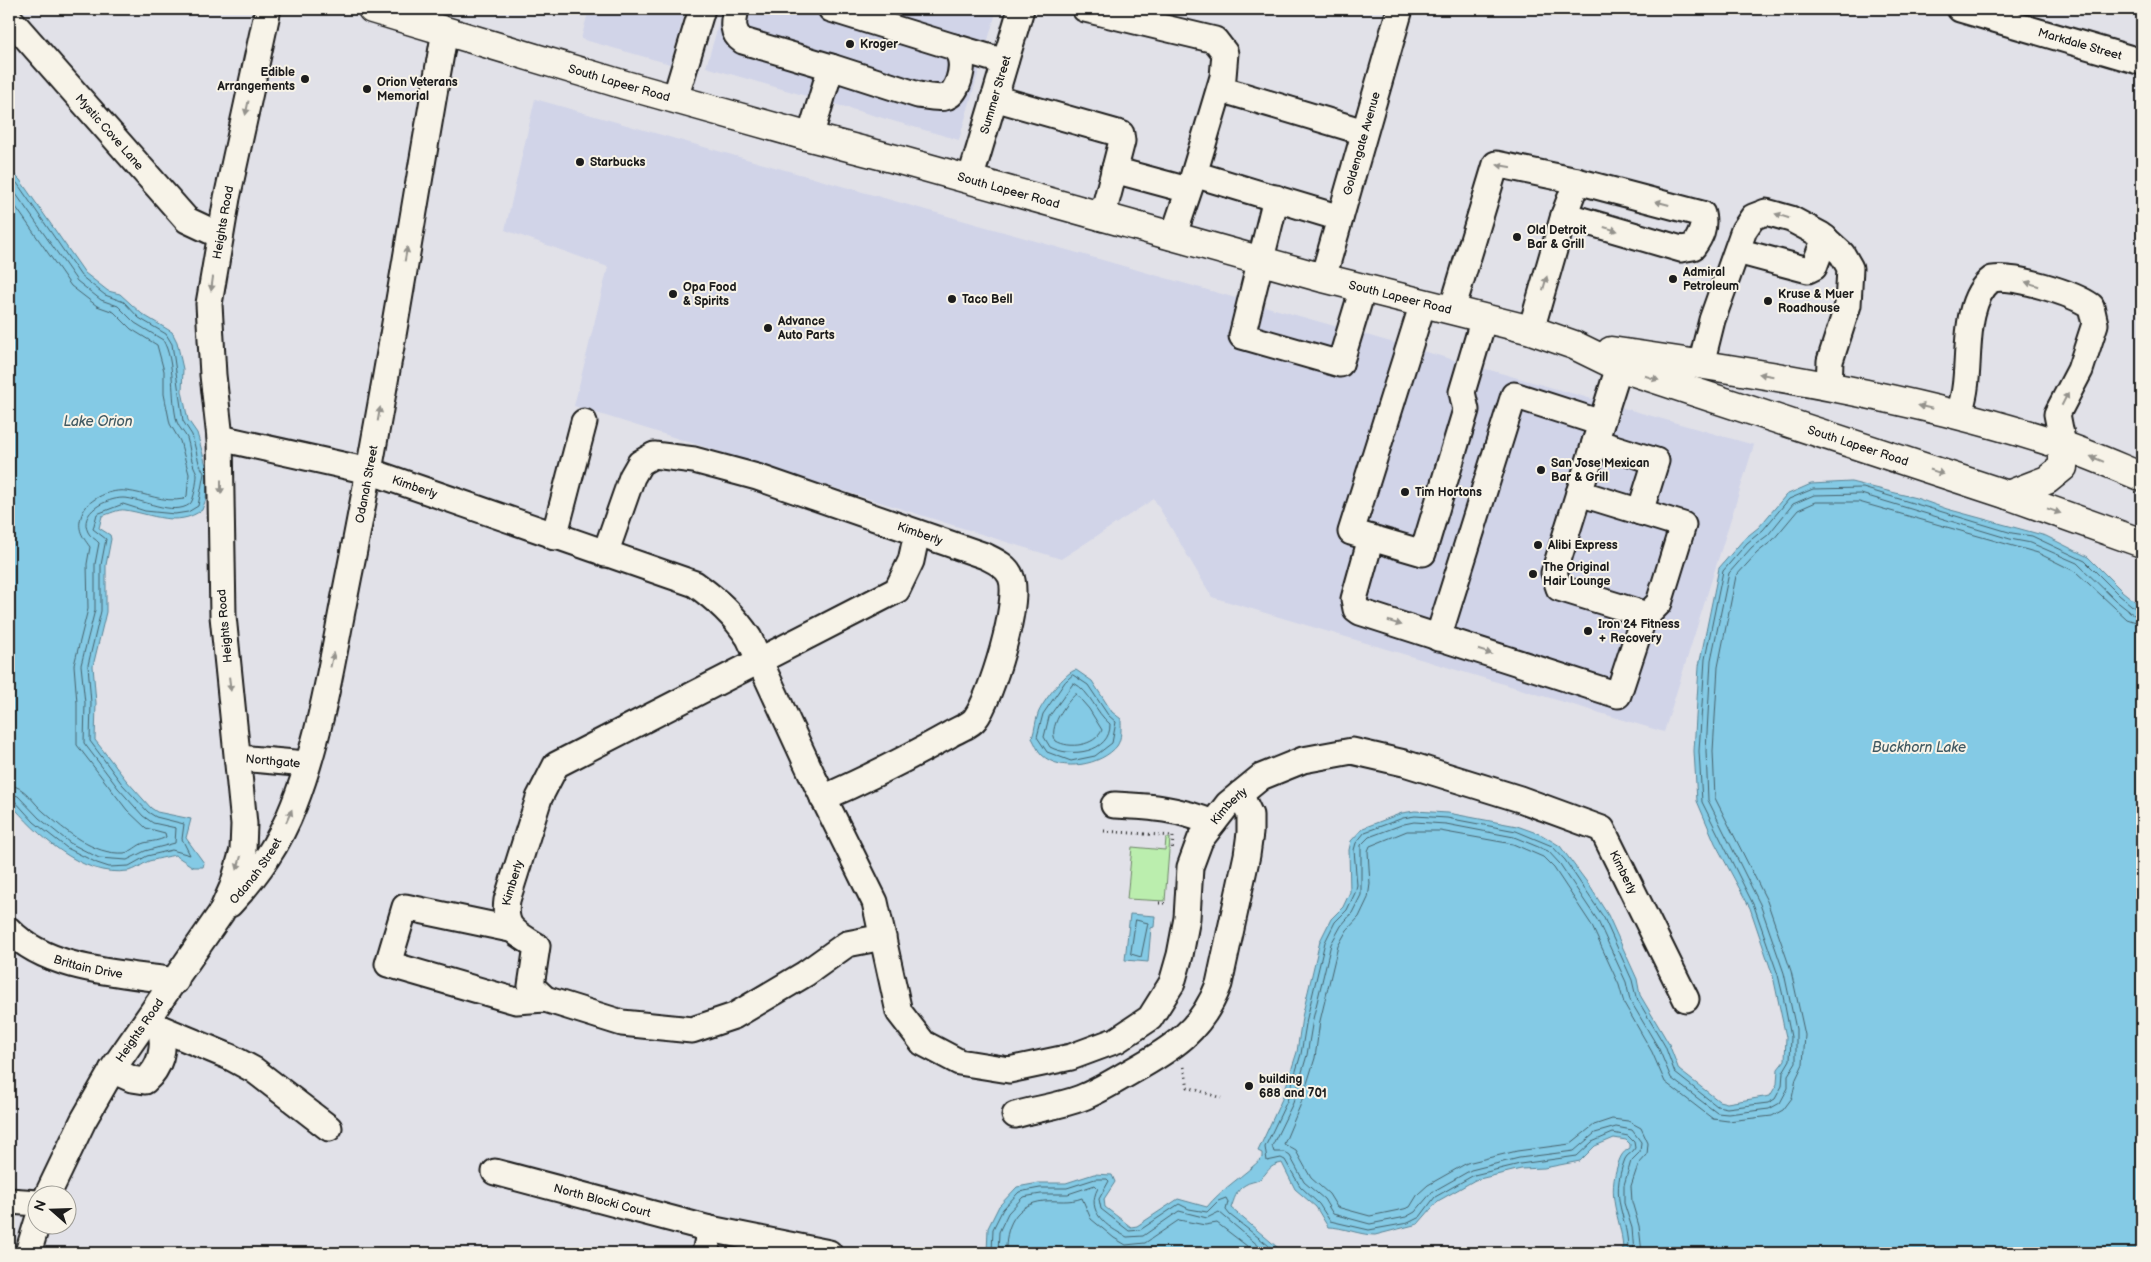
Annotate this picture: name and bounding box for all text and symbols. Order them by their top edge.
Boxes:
street label: Markdale Street [2036,25,2124,63]
place label: Kroger [860,37,898,52]
marker: Kroger [844,38,856,50]
street label: Summer Street [977,53,1014,136]
street label: South Lapeer Road [566,61,672,105]
place label: Edible Arrangements [217,65,295,94]
marker: Edible Arrangements [299,73,311,85]
place label: Orion Veterans Memorial [377,75,458,104]
marker: Orion Veterans Memorial [361,83,373,95]
street label: Goldengate Avenue [1340,90,1383,197]
street label: Mystic Cove Lane [72,91,147,173]
one-way arrow [243,100,251,115]
place label: Starbucks [590,155,645,170]
marker: Starbucks [574,156,586,168]
one-way arrow [1495,162,1511,170]
street label: South Lapeer Road [956,169,1062,212]
street label: Heights Road [209,184,237,260]
one-way arrow [1654,199,1669,207]
one-way arrow [1774,212,1789,220]
place label: Old Detroit Bar & Grill [1527,223,1587,252]
one-way arrow [1604,225,1619,233]
marker: Old Detroit Bar & Grill [1511,231,1523,243]
one-way arrow [402,246,410,262]
place label: Admiral Petroleum [1682,265,1739,294]
marker: Admiral Petroleum [1667,273,1679,285]
one-way arrow [1541,275,1549,290]
one-way arrow [208,277,216,293]
street label: South Lapeer Road [1347,277,1453,317]
one-way arrow [2025,279,2040,287]
place label: Opa Food & Spirits [683,280,736,309]
place label: Kruse & Muer Roadhouse [1778,287,1854,316]
marker: Opa Food & Spirits [667,288,679,300]
place label: Taco Bell [962,292,1012,307]
marker: Taco Bell [946,293,958,305]
marker: Kruse & Muer Roadhouse [1762,295,1774,307]
place label: Advance Auto Parts [777,314,835,343]
marker: Advance Auto Parts [762,322,774,334]
one-way arrow [1757,370,1773,378]
one-way arrow [1644,374,1659,382]
one-way arrow [2061,392,2069,406]
one-way arrow [1917,403,1932,411]
one-way arrow [375,406,383,422]
water label: Lake Orion [64,413,133,430]
street label: South Lapeer Road [1806,422,1911,469]
street label: Odanah Street [352,444,381,524]
one-way arrow [2089,455,2104,463]
place label: San Jose Mexican Bar & Grill [1551,456,1650,485]
marker: San Jose Mexican Bar & Grill [1535,464,1547,476]
one-way arrow [1930,468,1945,476]
street label: Kimberly [390,472,440,502]
one-way arrow [217,479,225,495]
place label: Tim Hortons [1415,485,1482,500]
marker: Tim Hortons [1399,486,1411,498]
one-way arrow [2047,507,2062,515]
street label: Kimberly [895,519,945,548]
place label: Alibi Express [1547,538,1618,553]
marker: Alibi Express [1532,539,1544,551]
place label: The Original Hair Lounge [1543,560,1611,589]
marker: The Original Hair Lounge [1527,568,1539,580]
street label: Heights Road [214,588,236,664]
place label: Iron 24 Fitness + Recovery [1598,617,1680,646]
one-way arrow [1387,620,1402,627]
marker: Iron 24 Fitness + Recovery [1582,625,1594,637]
one-way arrow [1477,649,1492,657]
one-way arrow [328,651,336,667]
one-way arrow [226,676,234,692]
water label: Buckhorn Lake [1872,739,1966,756]
street label: Northgate [245,751,301,771]
street label: Kimberly [1207,783,1251,828]
one-way arrow [285,809,293,823]
street label: Odanah Street [226,835,285,907]
street label: Kimberly [1606,848,1641,897]
one-way arrow [235,855,243,870]
street label: Kimberly [499,858,527,906]
street label: Brittain Drive [52,951,124,982]
street label: Heights Road [112,995,167,1065]
place label: building 688 and 701 [1259,1072,1327,1101]
marker: building 688 and 701 [1243,1080,1255,1092]
street label: North Blocki Court [552,1180,653,1221]
north arrow [28,1184,78,1234]
text: N [30,1198,50,1214]

